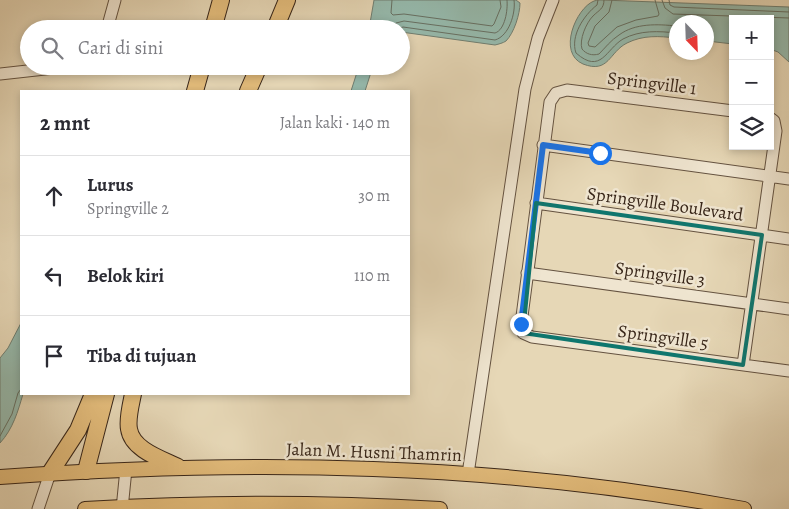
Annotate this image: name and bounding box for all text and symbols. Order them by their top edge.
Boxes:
north arrow [669,15,714,60]
map controls [729,15,774,150]
button: + [729,15,774,60]
search box [20,20,410,75]
icon: search [38,34,66,62]
text: Cari di sini [78,35,163,61]
button: − [729,60,774,105]
street label: Springville 1 [606,66,698,100]
button: layers [729,105,774,150]
text: 2 mnt [40,109,90,137]
text: Jalan kaki · 140 m [280,112,390,134]
route start [589,142,612,165]
text: Lurus [87,172,133,198]
street label: Springville Boulevard [585,181,745,227]
icon: ahead [40,182,68,210]
text: 30 m [358,185,390,207]
text: Springville 2 [87,198,169,220]
street label: Springville 3 [613,256,707,292]
icon: left [40,262,68,290]
text: Belok kiri [87,263,164,289]
text: 110 m [354,265,390,287]
route end [510,313,533,336]
street label: Springville 5 [616,319,710,355]
icon: arrive [40,342,68,370]
text: Tiba di tujuan [87,343,196,369]
street label: Jalan M. Husni Thamrin [286,437,462,467]

